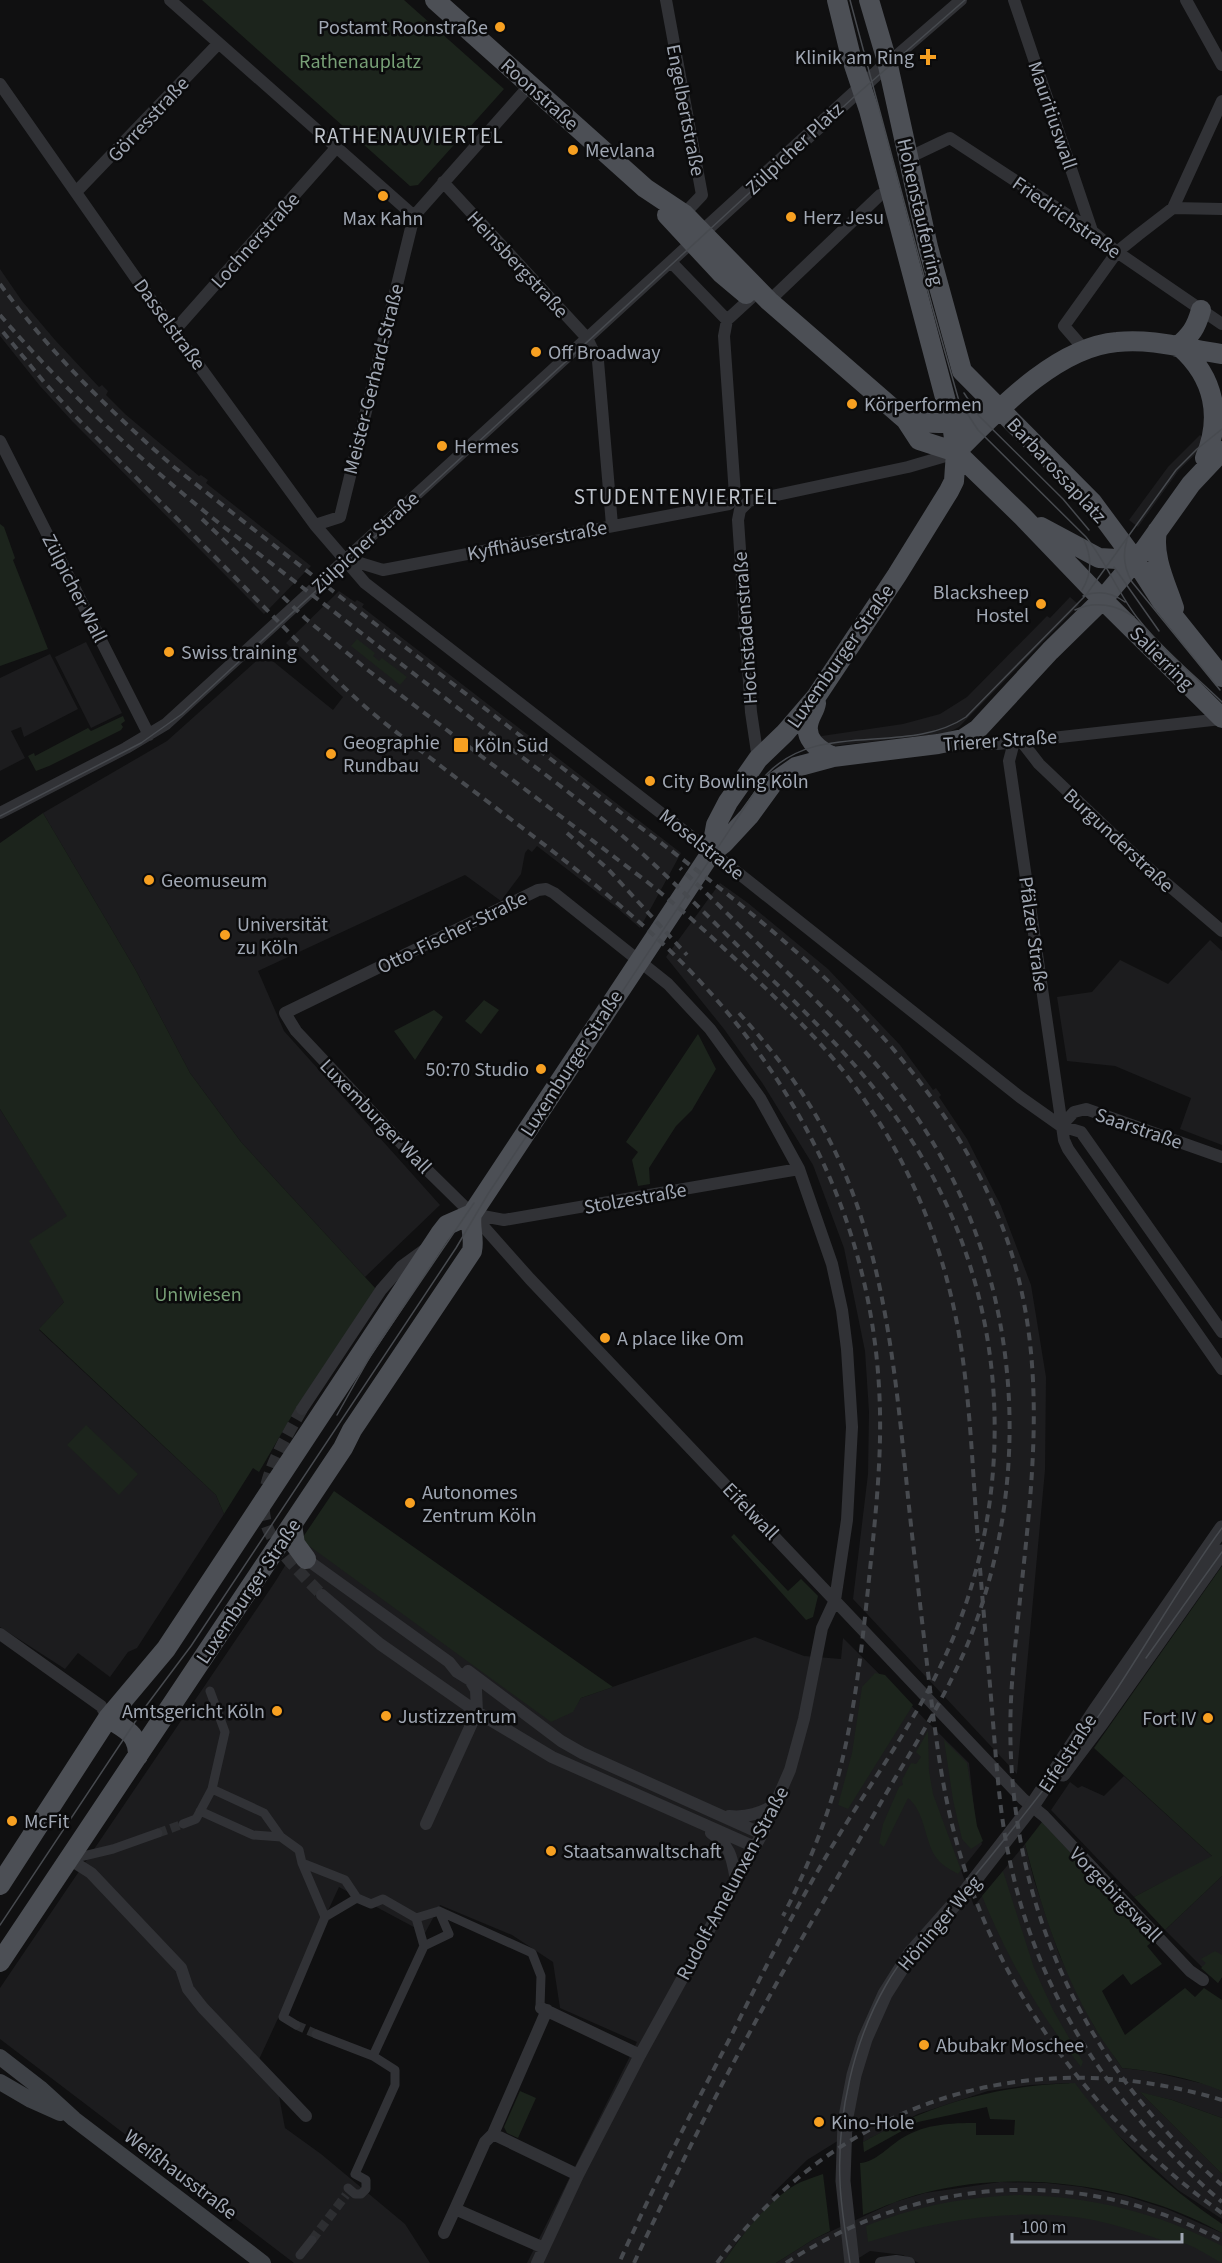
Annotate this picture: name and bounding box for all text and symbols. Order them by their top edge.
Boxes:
place label: Postamt Roonstraße [318,14,488,42]
marker: Postamt Roonstraße [493,20,507,34]
street label: Engelbertstraße [659,42,712,178]
place label: Klinik am Ring [795,44,914,72]
park label: Rathenauplatz [299,48,421,76]
marker: Klinik am Ring [919,48,937,66]
street label: Roonstraße [494,52,585,137]
street label: Mauritiuswall [1020,57,1084,173]
street label: Görresstraße [102,71,196,169]
street label: Zülpicher Platz [740,96,850,201]
district label: RATHENAUVIERTEL [314,121,504,151]
street label: Hohenstaufenring [889,136,951,289]
place label: Mevlana [585,137,655,165]
marker: Mevlana [566,143,580,157]
street label: Friedrichstraße [1006,170,1127,266]
street label: Lochnerstraße [205,186,307,295]
marker: Max Kahn [376,189,390,203]
place label: Herz Jesu [803,204,884,232]
place label: Max Kahn [342,205,424,233]
street label: Heinsbergstraße [460,205,575,325]
marker: Herz Jesu [784,210,798,224]
street label: Dasselstraße [126,273,212,376]
street label: Meister-Gerhard-Straße [337,281,411,477]
place label: Off Broadway [548,339,661,367]
marker: Off Broadway [529,345,543,359]
place label: Körperformen [864,391,982,419]
marker: Körperformen [845,397,859,411]
street label: Barbarossaplatz [1000,412,1113,530]
place label: Hermes [454,433,519,461]
marker: Hermes [435,439,449,453]
district label: STUDENTENVIERTEL [574,482,778,512]
street label: Zülpicher Straße [306,485,426,600]
street label: Kyffhäuserstraße [465,514,610,568]
street label: Zülpicher Wall [35,529,114,648]
street label: Hochstadenstraße [727,551,765,705]
street label: Luxemburger Straße [781,579,901,734]
place label: Blacksheep Hostel [933,579,1029,630]
marker: Blacksheep Hostel [1034,597,1048,611]
street label: Salierring [1123,620,1200,697]
place label: Swiss training [181,639,297,667]
marker: Swiss training [162,645,176,659]
street label: Trierer Straße [942,723,1058,759]
place label: Geographie Rundbau [343,729,440,780]
place label: Köln Süd [474,732,549,760]
marker: Köln Süd [452,736,470,754]
marker: Geographie Rundbau [324,747,338,761]
place label: City Bowling Köln [662,768,809,796]
marker: City Bowling Köln [643,774,657,788]
street label: Burgunderstraße [1057,782,1180,899]
street label: Moselstraße [653,803,750,887]
place label: Geomuseum [161,867,267,895]
marker: Geomuseum [142,873,156,887]
street label: Pfälzer Straße [1011,875,1055,994]
street label: Otto-Fischer-Straße [373,884,532,981]
place label: Universität zu Köln [237,911,328,962]
marker: Universität zu Köln [218,928,232,942]
street label: Luxemburger Straße [514,985,630,1142]
street label: Luxemburger Wall [313,1053,438,1181]
place label: 50:70 Studio [426,1056,529,1084]
marker: 50:70 Studio [534,1062,548,1076]
street label: Saarstraße [1091,1101,1186,1157]
street label: Stolzestraße [582,1176,689,1222]
park label: Uniwiesen [154,1281,242,1309]
place label: A place like Om [617,1325,744,1353]
marker: A place like Om [598,1331,612,1345]
street label: Eifelwall [716,1477,785,1547]
place label: Autonomes Zentrum Köln [422,1479,537,1530]
marker: Autonomes Zentrum Köln [403,1496,417,1510]
street label: Luxemburger Straße [190,1513,308,1670]
place label: Amtsgericht Köln [122,1698,265,1726]
place label: Justizzentrum [398,1703,517,1731]
marker: Amtsgericht Köln [270,1704,284,1718]
place label: Fort IV [1142,1705,1197,1733]
marker: Justizzentrum [379,1709,393,1723]
street label: Eifelstraße [1032,1709,1104,1798]
marker: Fort IV [1201,1711,1215,1725]
street label: Rudolf-Amelunxen-Straße [670,1782,796,1985]
place label: McFit [24,1808,69,1836]
marker: McFit [5,1814,19,1828]
place label: Staatsanwaltschaft [563,1838,722,1866]
street label: Vorgebirgswall [1063,1841,1168,1949]
marker: Staatsanwaltschaft [544,1844,558,1858]
street label: Höninger Weg [891,1870,988,1977]
place label: Abubakr Moschee [936,2032,1084,2060]
marker: Abubakr Moschee [917,2038,931,2052]
place label: Kino-Hole [831,2109,915,2137]
marker: Kino-Hole [812,2115,826,2129]
street label: Weißhausstraße [118,2123,243,2227]
scale bar [1012,2206,1182,2244]
text: 100 m [1021,2215,1066,2240]

